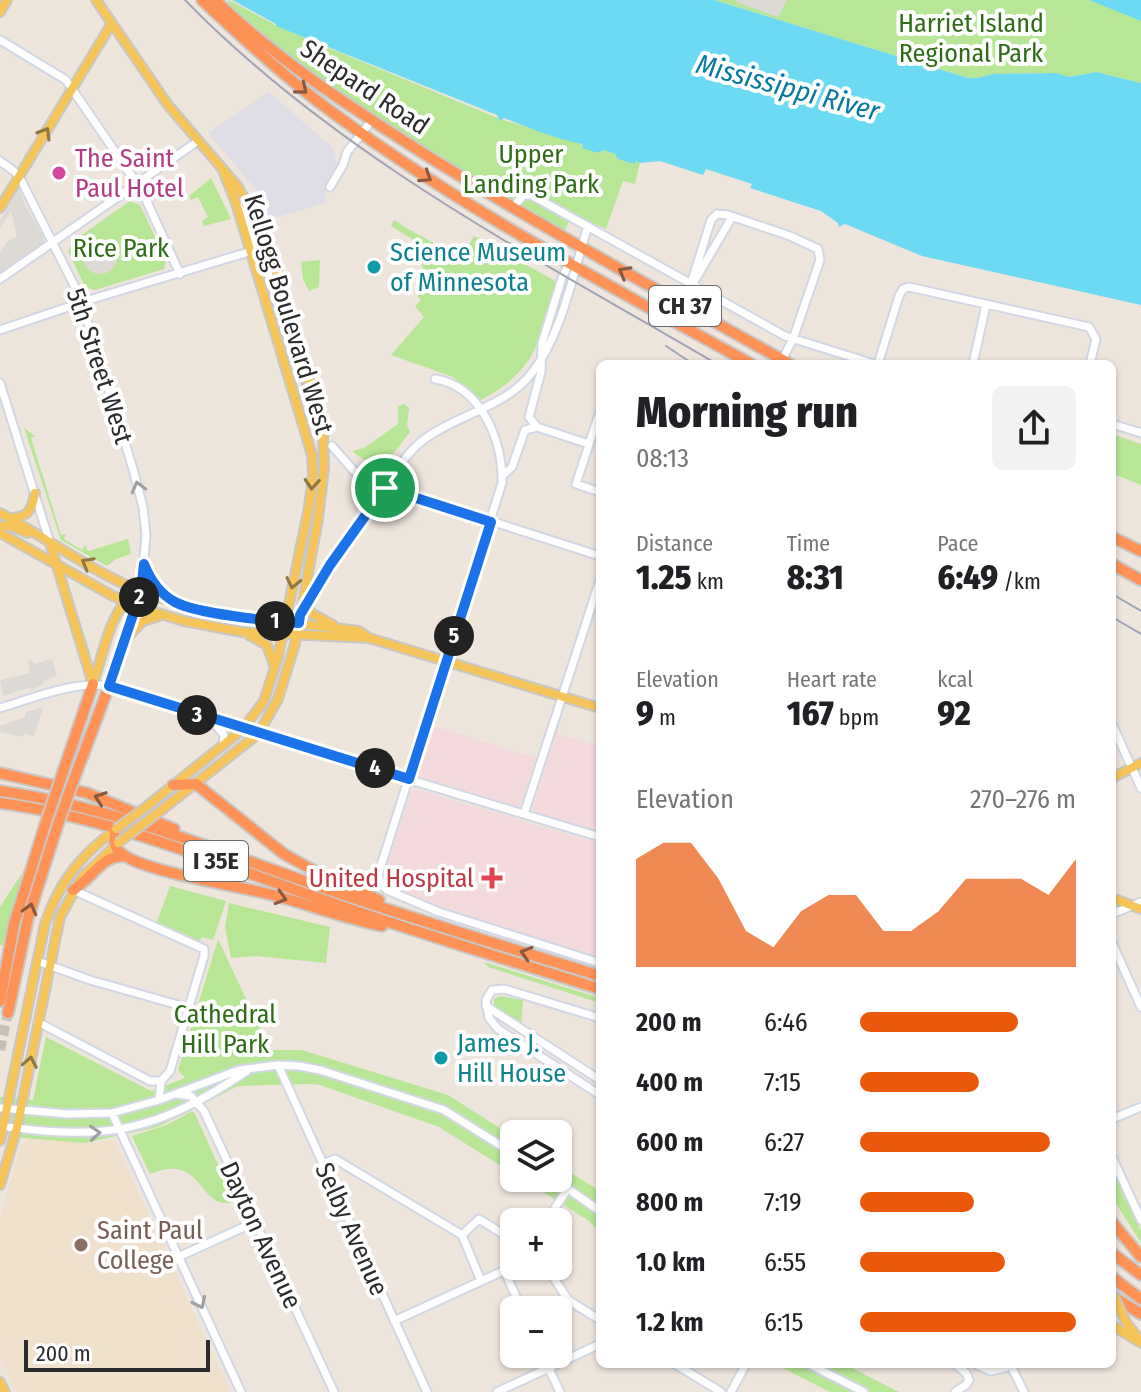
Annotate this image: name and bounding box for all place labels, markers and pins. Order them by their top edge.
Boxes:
place label: The Saint Paul Hotel [75,143,184,204]
marker: The Saint Paul Hotel [50,164,68,182]
place label: Science Museum of Minnesota [390,237,566,298]
marker: Science Museum of Minnesota [365,258,383,276]
pin [351,454,419,522]
pin: 2 [119,577,159,617]
pin: 1 [255,601,295,641]
pin: 5 [434,616,474,656]
pin: 3 [177,695,217,735]
pin: 4 [355,748,395,788]
place label: United Hospital [309,863,474,894]
marker: United Hospital [481,867,503,889]
place label: James J. Hill House [457,1028,566,1089]
marker: James J. Hill House [432,1049,450,1067]
place label: Saint Paul College [97,1215,203,1276]
marker: Saint Paul College [72,1236,90,1254]

